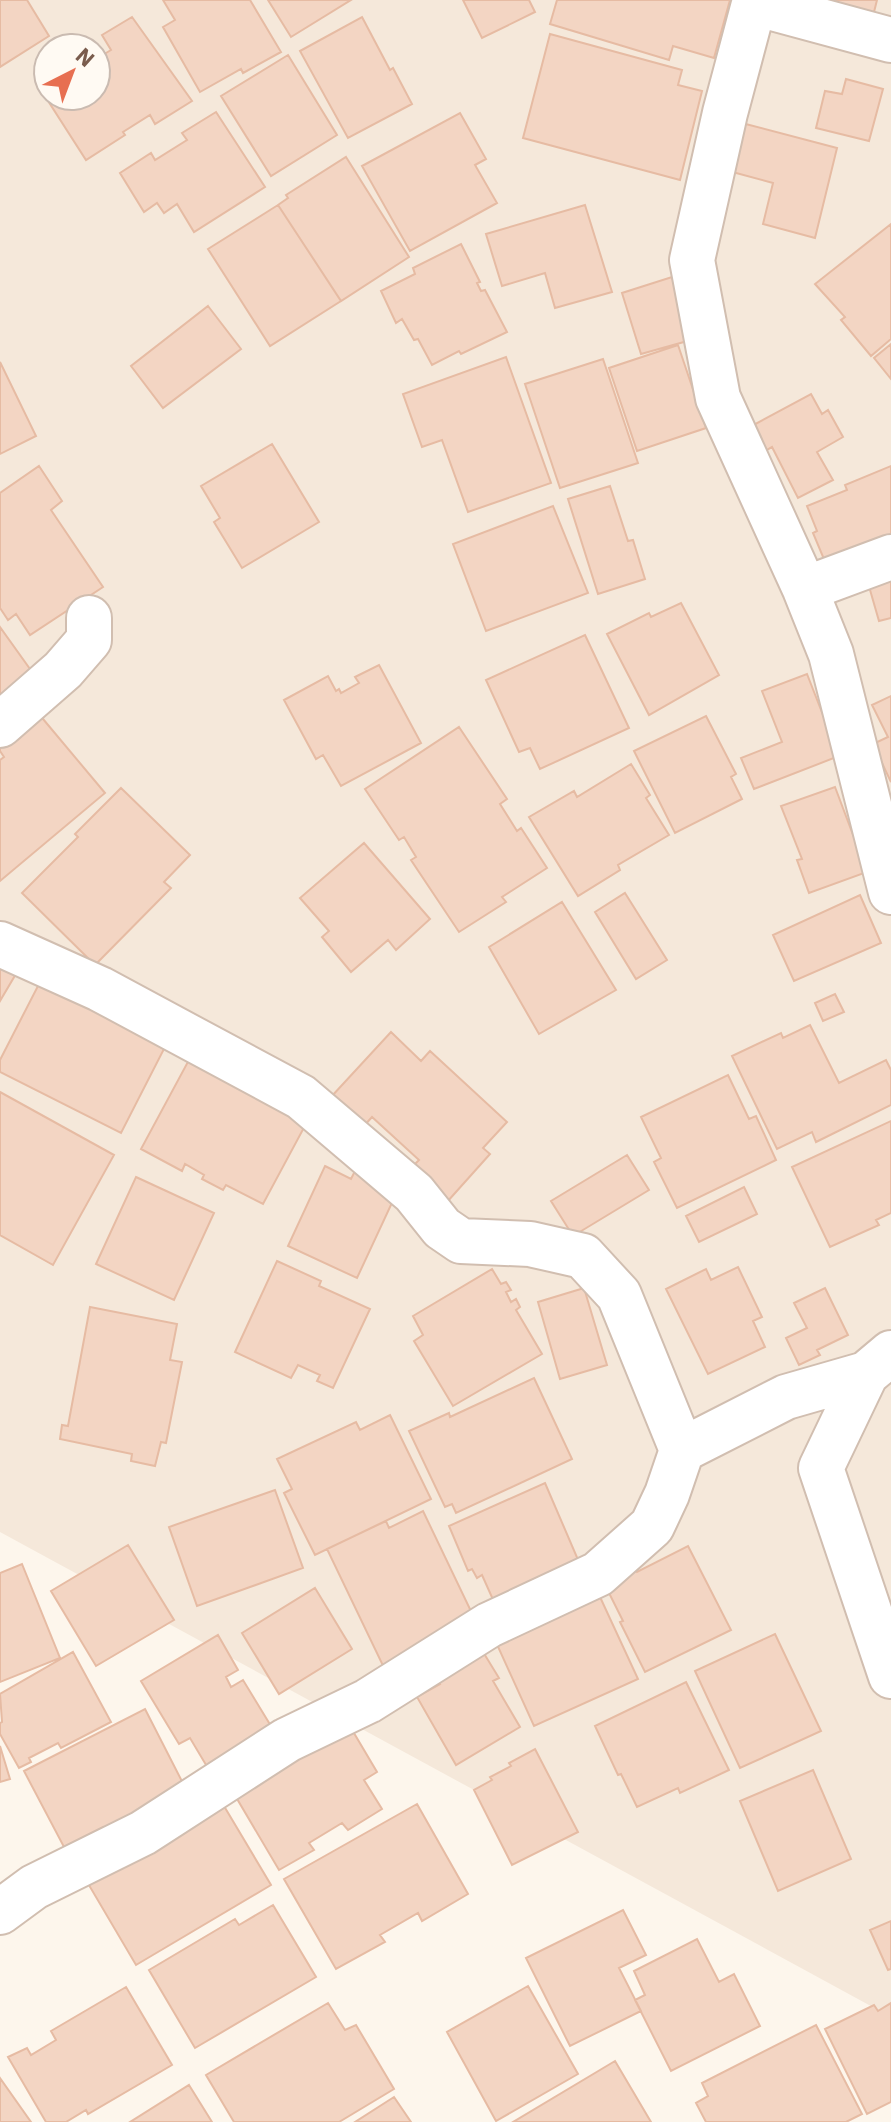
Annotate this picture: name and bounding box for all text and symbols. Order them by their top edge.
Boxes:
north arrow [32,32,112,112]
text: N [70,41,101,73]

